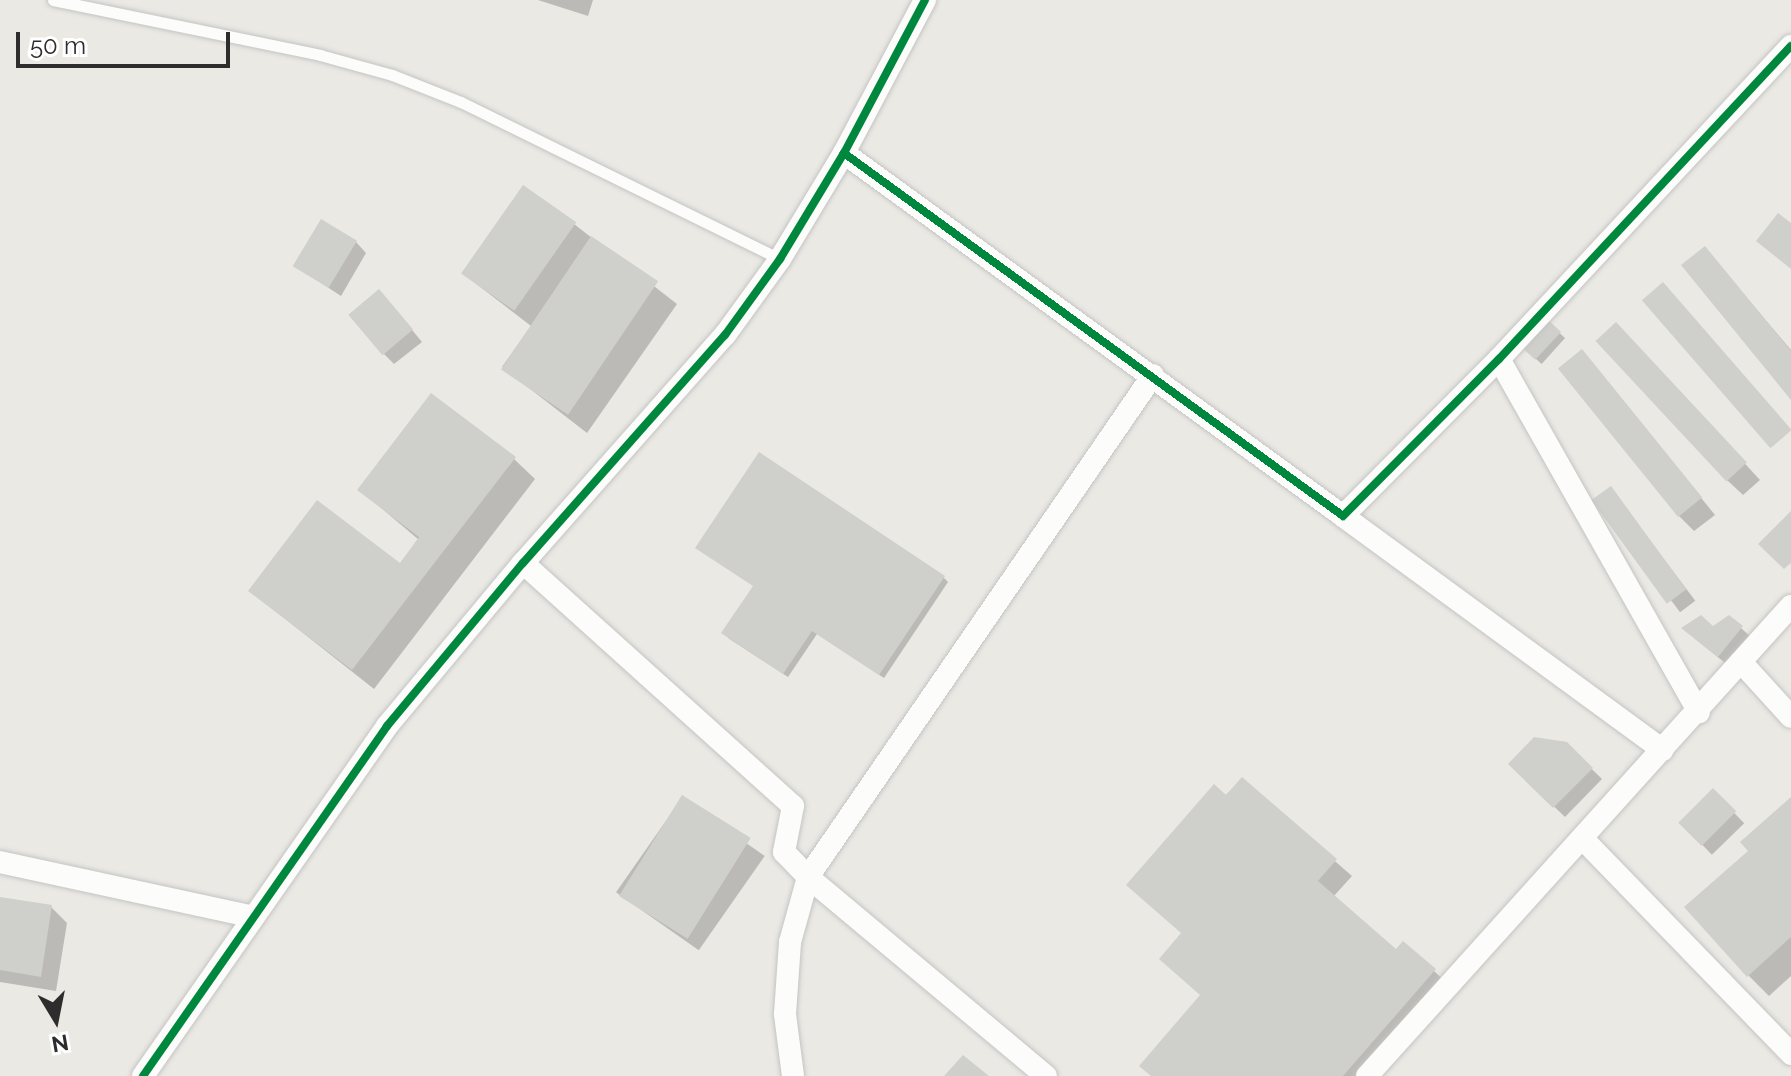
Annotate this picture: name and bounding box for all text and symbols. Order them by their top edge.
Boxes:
scale bar [20,16,234,66]
text: 50 m [30,31,86,60]
north arrow [16,980,96,1060]
text: N [50,1029,71,1058]

